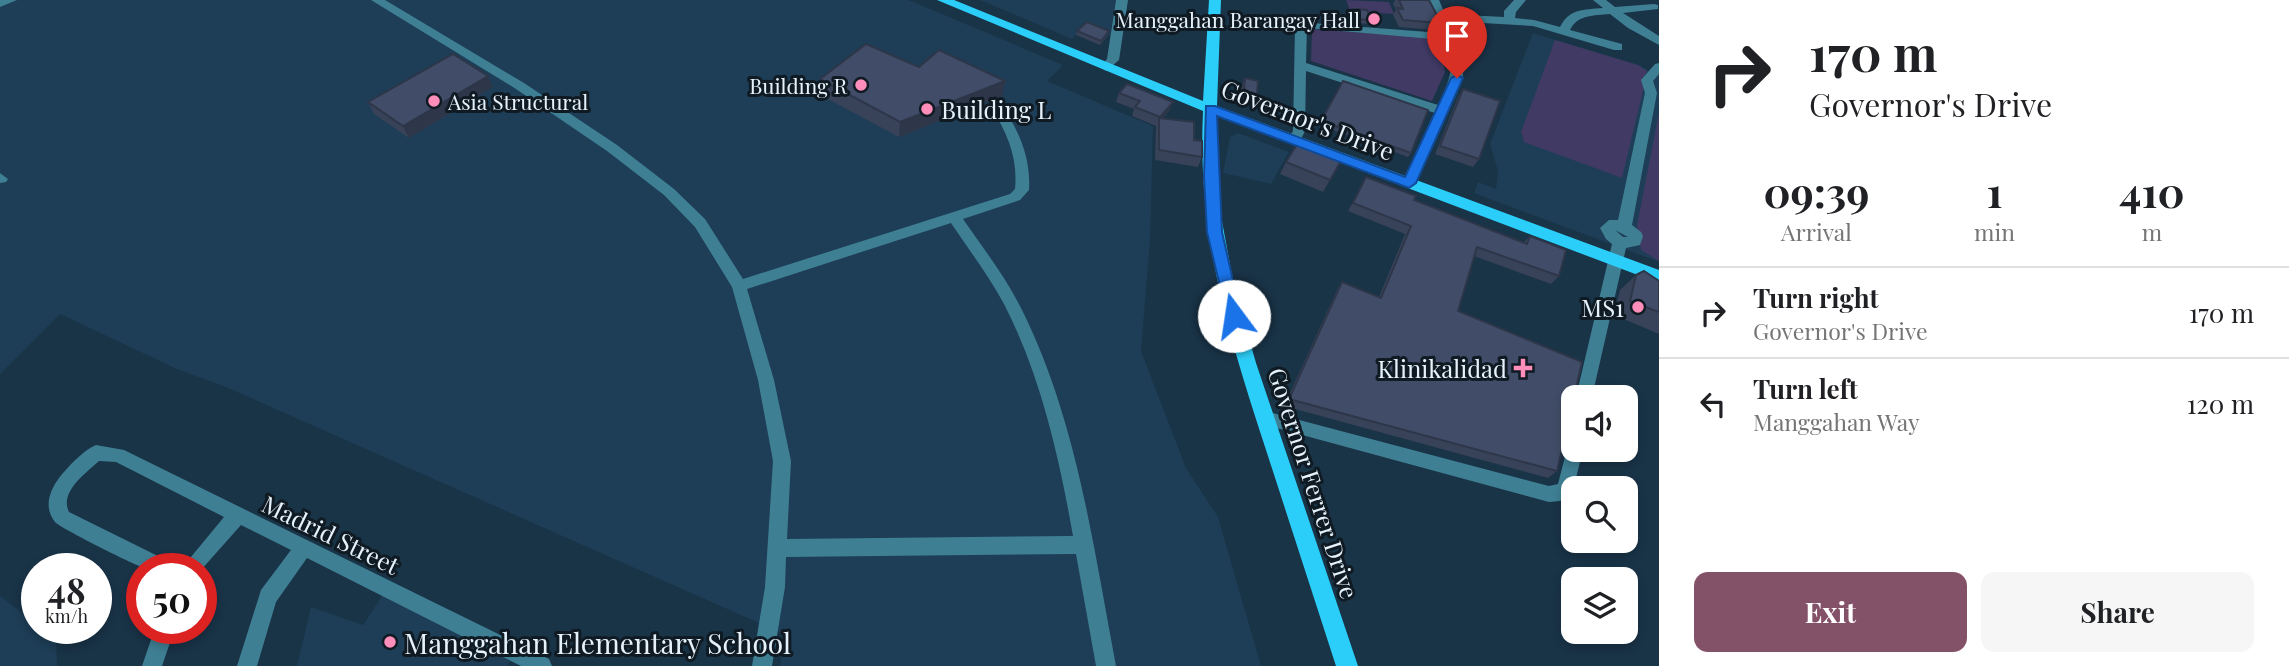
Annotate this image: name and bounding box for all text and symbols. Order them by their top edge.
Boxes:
place label: Manggahan Barangay Hall [1116,5,1360,33]
pin [1427,6,1487,78]
marker: Manggahan Barangay Hall [1366,11,1382,27]
icon: arrive [1438,17,1476,55]
text: 170 m [1809,19,1937,84]
icon: right [1694,28,1785,119]
place label: Building R [749,71,847,99]
street label: Governor's Drive [1217,71,1399,167]
marker: Building R [853,77,869,93]
text: Governor's Drive [1809,82,2052,125]
place label: Asia Structural [447,87,588,115]
marker: Asia Structural [426,93,442,109]
place label: Building L [941,93,1051,125]
marker: Building L [919,101,935,117]
text: 09:39 [1763,163,1870,219]
text: 1 [1986,163,2002,219]
text: 410 [2119,163,2185,219]
text: Arrival [1781,216,1852,247]
text: min [1974,216,2015,247]
text: m [2142,216,2162,247]
position arrow [1197,279,1271,353]
text: Turn right [1753,280,1879,315]
place label: MS1 [1581,291,1624,323]
icon: right [1694,294,1732,332]
text: 170 m [2189,295,2254,330]
marker: MS1 [1630,299,1646,315]
text: Governor's Drive [1753,315,1928,346]
place label: Klinikalidad [1377,352,1507,384]
marker: Klinikalidad [1513,358,1533,378]
street label: Governor Ferrer Drive [1262,363,1366,603]
text: Turn left [1753,371,1858,406]
map controls [1561,385,1638,644]
button: sound [1561,385,1638,462]
icon: left [1694,385,1732,423]
text: 120 m [2187,386,2254,421]
text: Manggahan Way [1753,406,1920,437]
button: search [1561,476,1638,553]
street label: Madrid Street [257,487,405,581]
speed limit sign: 50 [126,553,217,644]
text: 48 [47,566,86,613]
button: layers [1561,567,1638,644]
button: Exit [1694,572,1967,652]
button: Share [1981,572,2254,652]
text: km/h [45,604,88,628]
place label: Manggahan Elementary School [404,624,791,661]
marker: Manggahan Elementary School [382,634,398,650]

